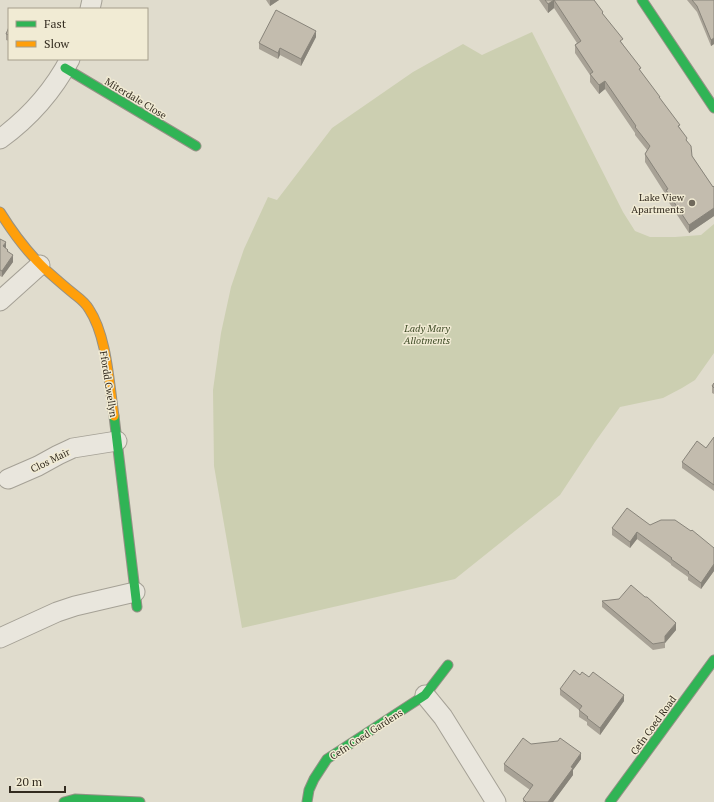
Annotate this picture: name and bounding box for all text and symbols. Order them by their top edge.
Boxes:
legend [8,8,148,60]
text: Fast [44,16,67,31]
text: Slow [44,36,70,51]
street label: Miterdale Close [103,75,169,122]
place label: Lake View Apartments [631,191,685,216]
marker: Lake View Apartments [687,198,697,208]
park label: Lady Mary Allotments [403,322,450,347]
street label: Ffordd Cwellyn [97,350,120,418]
street label: Clos Mair [28,445,72,476]
street label: Cefn Coed Road [628,693,680,757]
street label: Cefn Coed Gardens [327,706,405,763]
scale bar [10,768,65,794]
text: 20 m [16,774,43,789]

